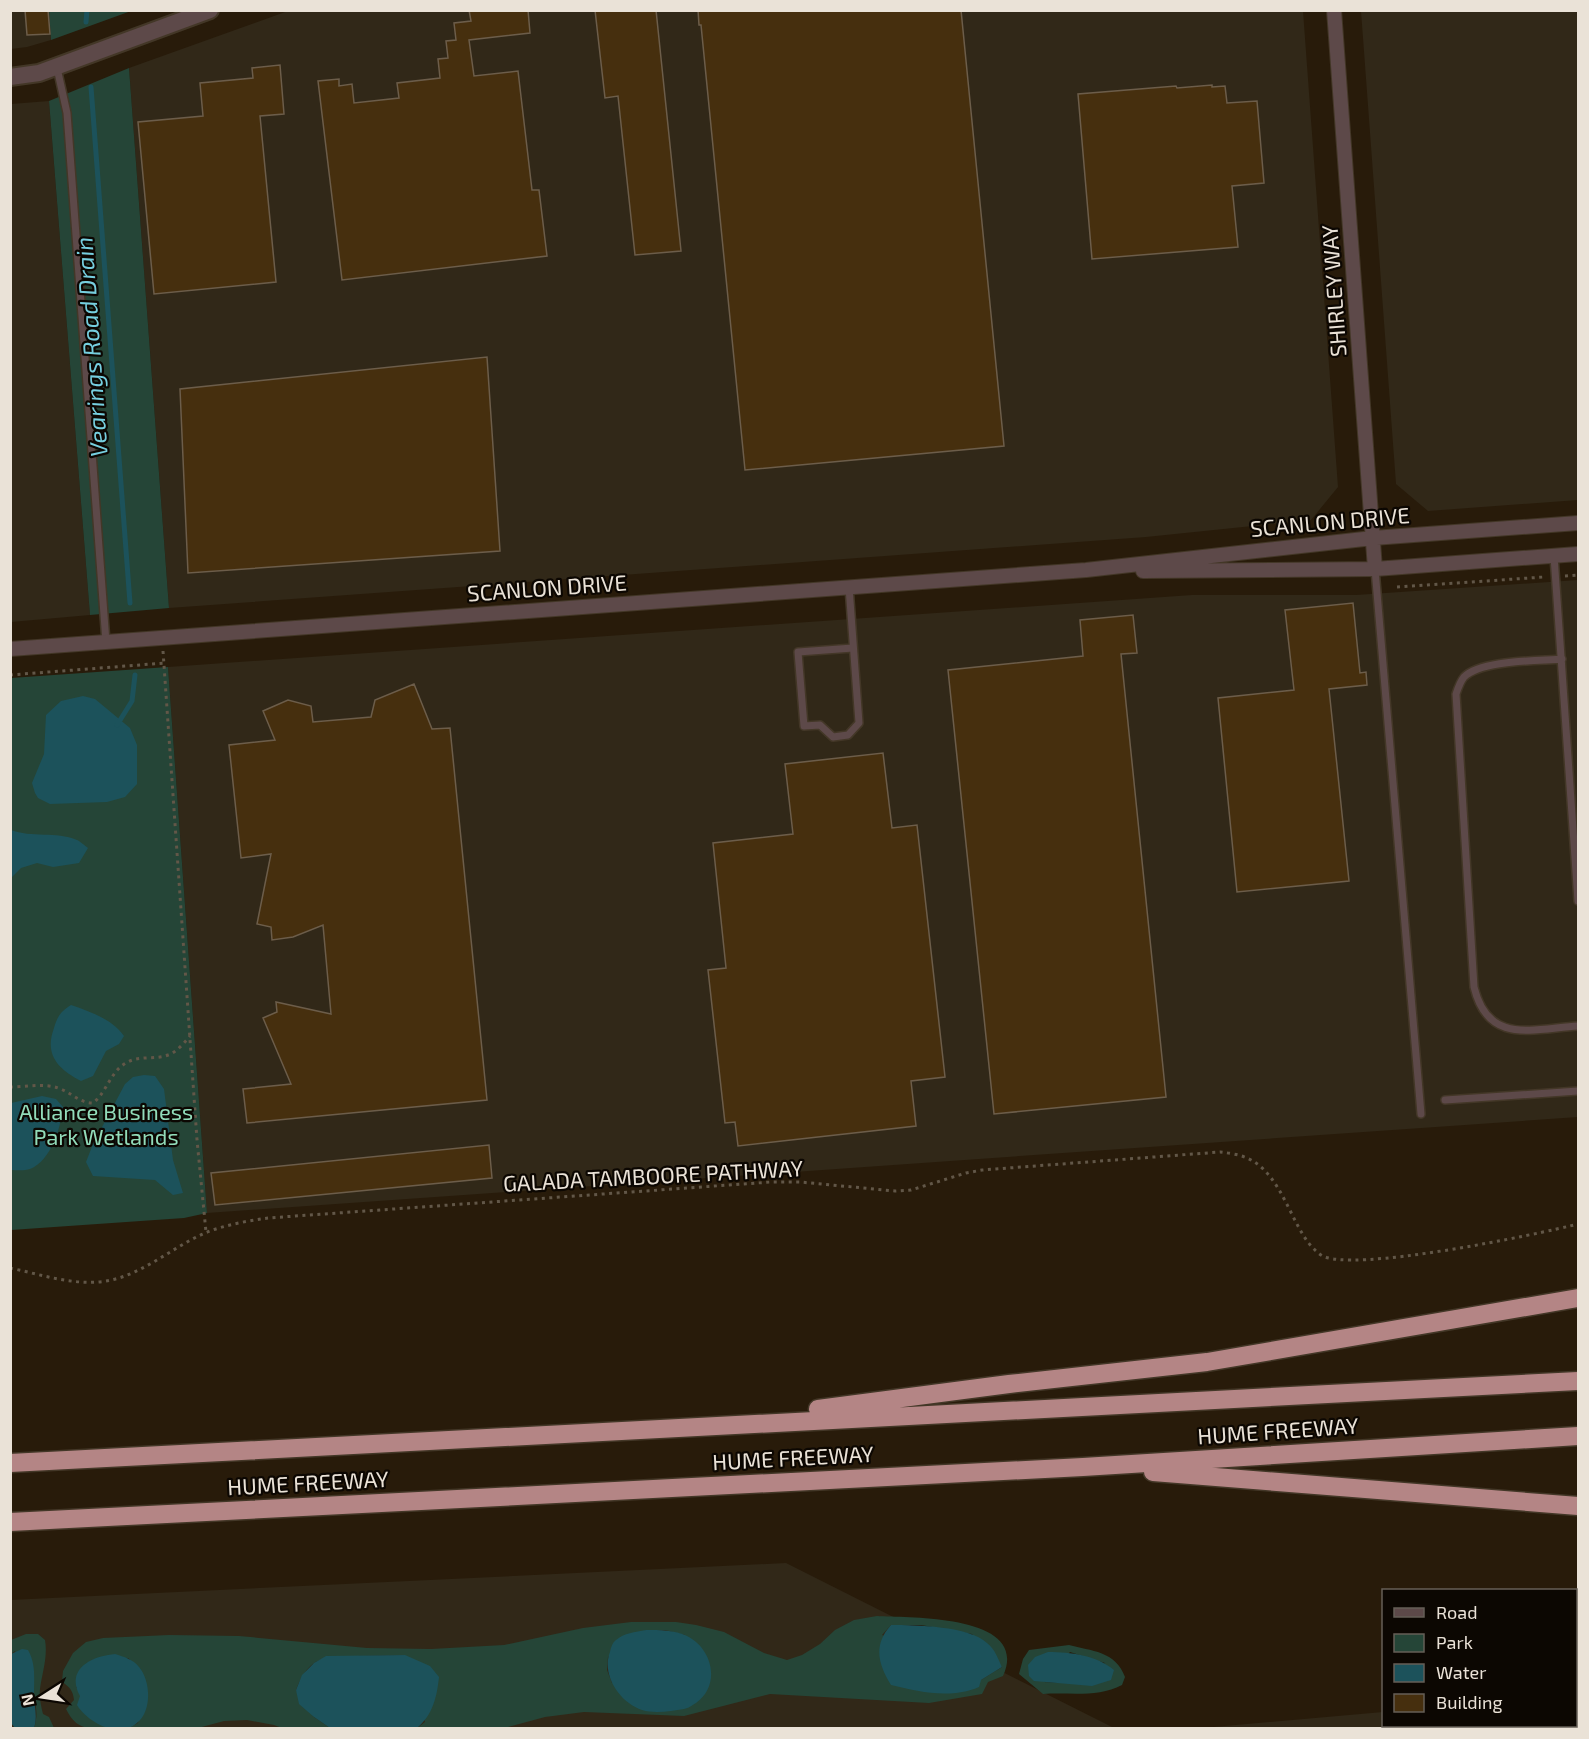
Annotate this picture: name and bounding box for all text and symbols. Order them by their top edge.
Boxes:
street label: SHIRLEY WAY [1315,224,1351,358]
water label: Vearings Road Drain [68,236,113,458]
street label: SCANLON DRIVE [1249,501,1411,541]
street label: SCANLON DRIVE [466,568,628,606]
park label: Alliance Business Park Wetlands [19,1098,193,1149]
street label: GALADA TAMBOORE PATHWAY [502,1154,804,1196]
street label: HUME FREEWAY [1197,1411,1360,1449]
street label: HUME FREEWAY [712,1440,875,1474]
street label: HUME FREEWAY [227,1465,390,1499]
legend [1382,1589,1577,1727]
text: Road [1436,1601,1477,1623]
text: Park [1436,1631,1473,1653]
text: Water [1436,1661,1486,1683]
north arrow [12,1667,72,1727]
text: Building [1436,1691,1503,1713]
text: N [16,1693,37,1708]

